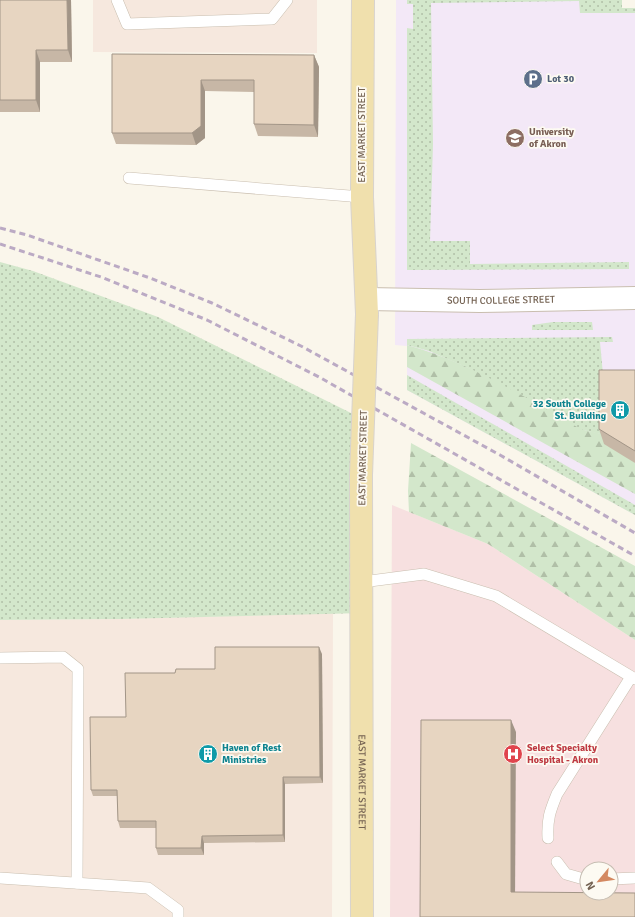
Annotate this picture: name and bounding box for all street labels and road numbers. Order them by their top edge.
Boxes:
street label: EAST MARKET STREET [356,87,368,183]
street label: SOUTH COLLEGE STREET [447,294,555,307]
street label: EAST MARKET STREET [356,410,370,506]
street label: EAST MARKET STREET [356,734,368,830]

